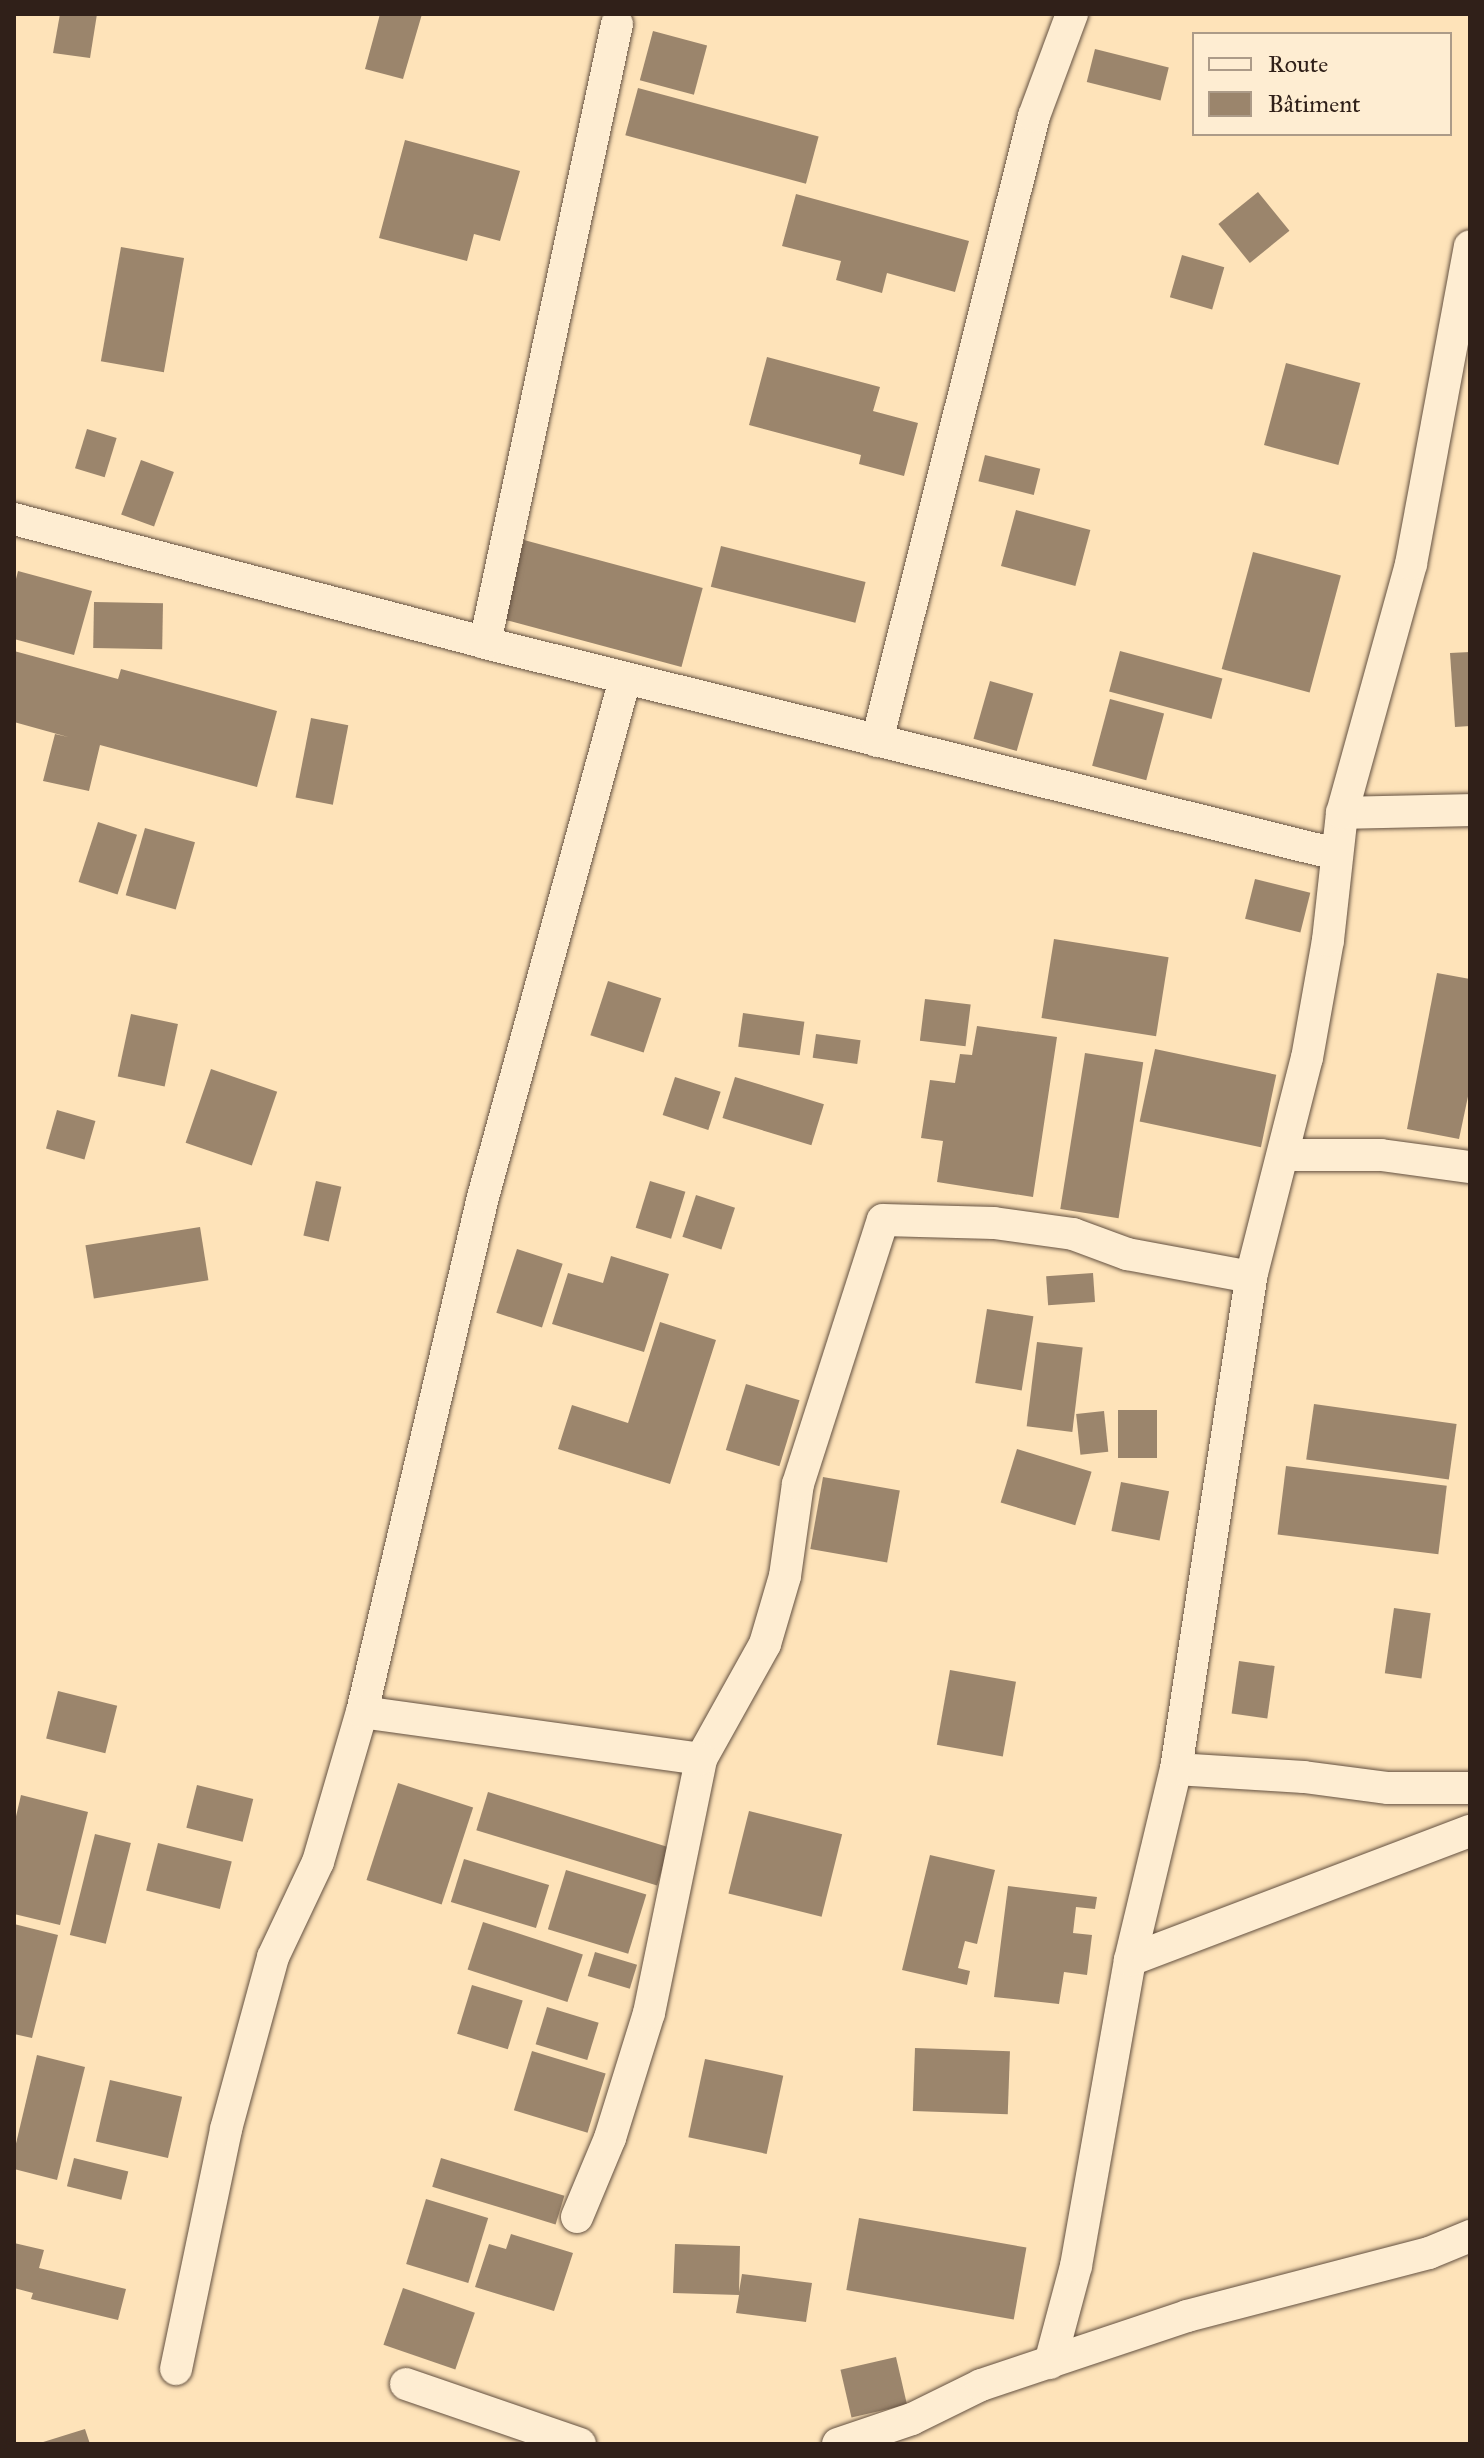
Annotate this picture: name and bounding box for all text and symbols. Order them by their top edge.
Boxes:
legend [1192,32,1452,136]
text: Route [1268,49,1328,79]
text: Bâtiment [1268,89,1361,119]

